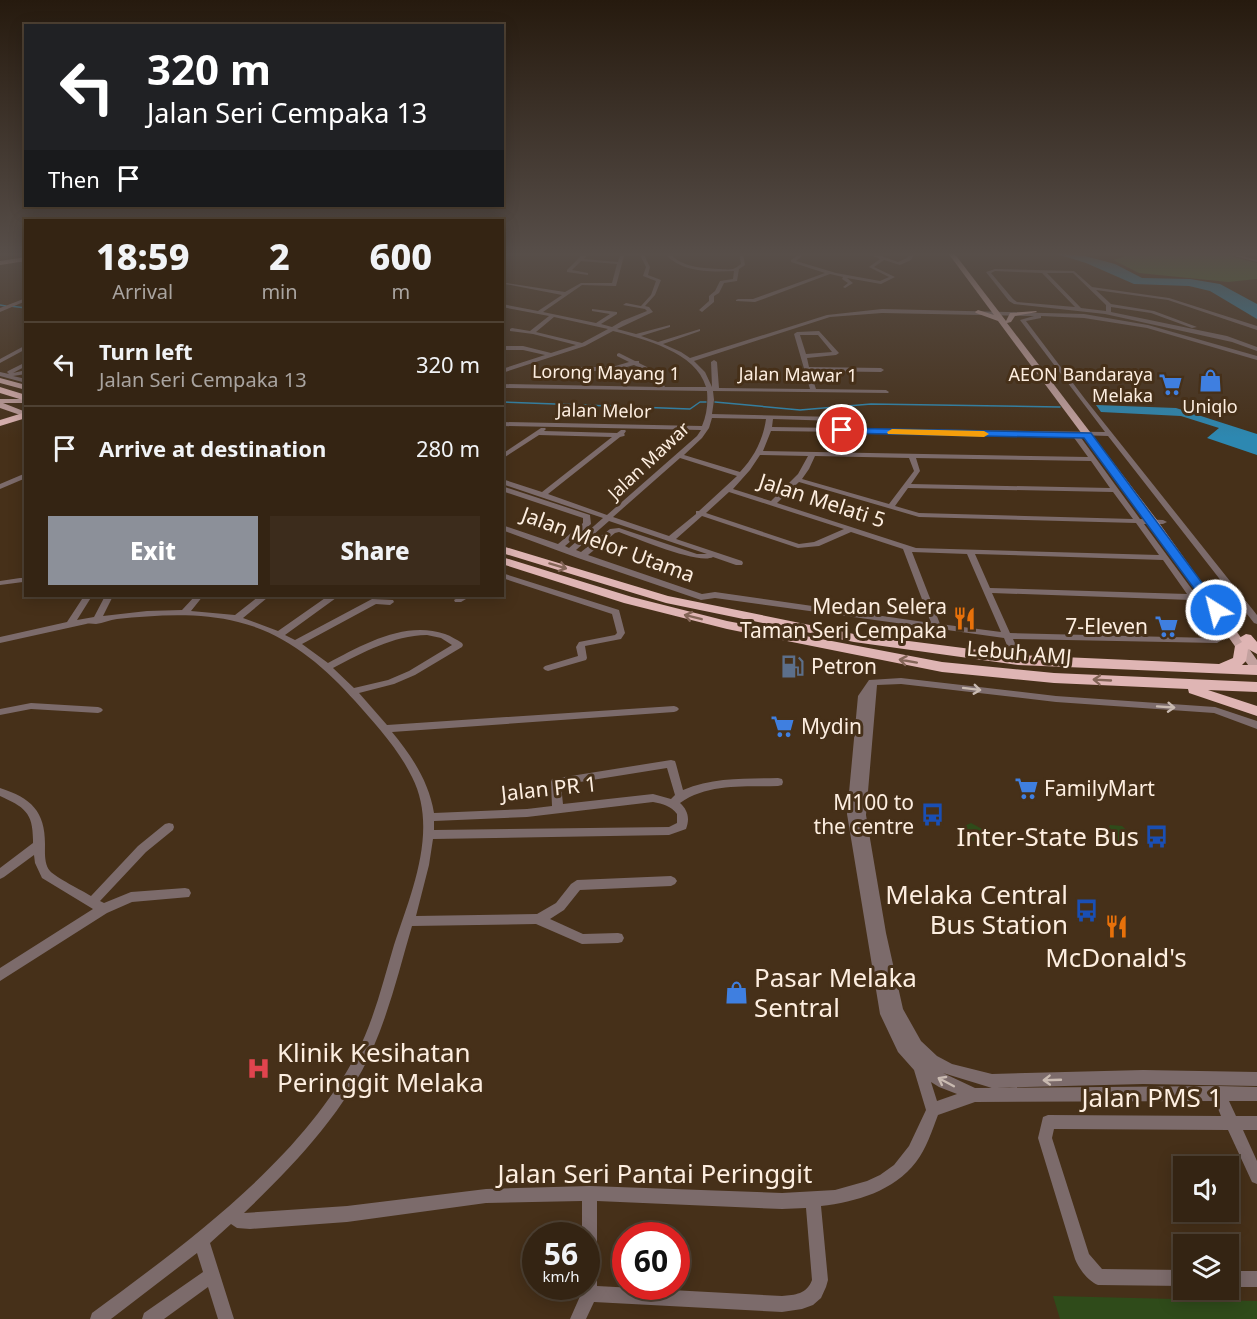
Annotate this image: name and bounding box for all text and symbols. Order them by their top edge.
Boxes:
text: 320 m [147,40,271,97]
icon: left [48,48,126,126]
text: Jalan Seri Cempaka 13 [147,94,427,131]
icon: arrive [112,162,145,195]
text: Then [48,164,100,194]
text: 18:59 [96,232,189,281]
text: 2 [269,232,290,281]
text: 600 [370,232,432,281]
text: Arrival [112,278,173,305]
text: min [261,278,298,305]
text: m [391,278,410,305]
text: Turn left [99,336,193,366]
icon: left [48,348,81,381]
text: 320 m [416,349,480,379]
street label: Lorong Mayang 1 [532,359,680,385]
street label: Jalan Mawar 1 [736,361,858,387]
place label: AEON Bandaraya Melaka [1009,362,1153,407]
text: Jalan Seri Cempaka 13 [99,366,307,393]
shop icon: Uniqlo [1197,368,1223,394]
supermarket icon: AEON Bandaraya Melaka [1158,372,1184,398]
place label: Uniqlo [1182,394,1238,418]
street label: Jalan Melor [554,397,652,423]
pin [816,404,867,455]
icon: arrive [825,413,858,446]
street label: Jalan Mawar [601,416,695,506]
icon: arrive [48,432,81,465]
text: Arrive at destination [99,433,326,463]
text: 280 m [416,433,480,463]
street label: Jalan Melati 5 [753,466,889,534]
street label: Jalan Melor Utama [516,499,699,588]
button: Exit [48,516,258,585]
button: Share [270,516,480,585]
one-way arrow [548,561,567,572]
position arrow [1184,578,1248,642]
place label: Medan Selera Taman Seri Cempaka [740,592,947,644]
restaurant icon: Medan Selera Taman Seri Cempaka [952,606,978,632]
one-way arrow [684,611,704,622]
place label: 7-Eleven [1065,612,1148,640]
supermarket icon: 7-Eleven [1153,614,1179,640]
street label: Lebuh AMJ [965,633,1073,671]
place label: Petron [811,652,877,680]
fuel station icon: Petron [780,654,806,680]
one-way arrow [899,655,919,666]
one-way arrow [1093,675,1113,686]
one-way arrow [962,684,982,695]
one-way arrow [1156,702,1176,713]
place label: Mydin [801,712,862,740]
supermarket icon: Mydin [770,714,796,740]
street label: Jalan PR 1 [498,769,598,807]
place label: FamilyMart [1044,774,1155,802]
supermarket icon: FamilyMart [1013,776,1039,802]
place label: M100 to the centre [814,788,914,840]
bus stop icon: M100 to the centre [919,802,945,828]
place label: Inter-State Bus [956,818,1139,854]
bus stop icon: Inter-State Bus [1144,824,1170,850]
place label: Melaka Central Bus Station [885,876,1068,942]
bus stop icon: Melaka Central Bus Station [1073,897,1099,923]
restaurant icon: McDonald's [1103,914,1129,940]
place label: McDonald's [1045,939,1187,975]
place label: Pasar Melaka Sentral [754,959,917,1025]
shop icon: Pasar Melaka Sentral [723,980,749,1006]
place label: Klinik Kesihatan Peringgit Melaka [277,1034,484,1100]
hospital icon: Klinik Kesihatan Peringgit Melaka [246,1055,272,1081]
one-way arrow [1042,1074,1062,1085]
one-way arrow [938,1076,956,1088]
street label: Jalan PMS 1 [1078,1079,1223,1115]
street label: Jalan Seri Pantai Peringgit [495,1155,812,1191]
map controls [1173,1156,1239,1300]
button: sound [1173,1156,1239,1222]
speed limit sign: 60 [612,1222,690,1300]
text: 56 [544,1233,578,1274]
button: layers [1173,1234,1239,1300]
text: km/h [543,1266,579,1286]

